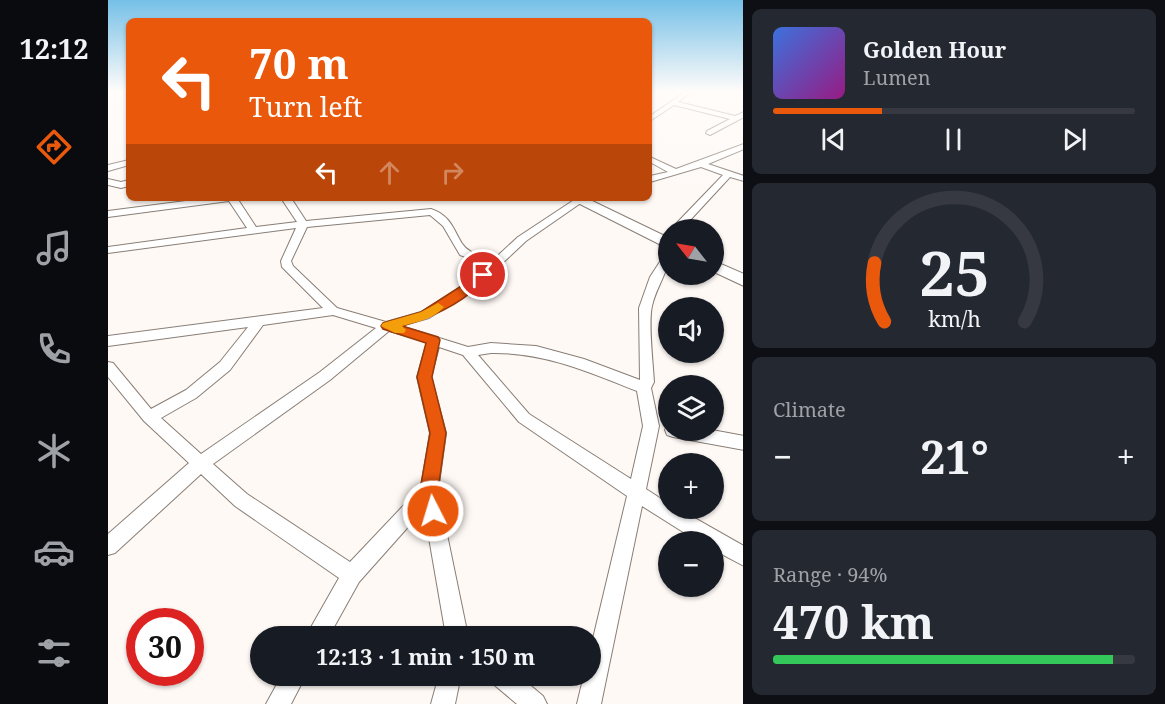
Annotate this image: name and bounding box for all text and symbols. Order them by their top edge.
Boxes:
text: 12:12 [19,30,89,67]
text: 70 m [249,34,349,91]
text: Golden Hour [863,34,1006,64]
icon: left [150,42,228,120]
text: Lumen [863,64,931,91]
text: Turn left [249,88,362,125]
icon: previous [817,123,850,156]
icon: pause [937,123,970,156]
icon: next [1058,123,1091,156]
icon: directions [33,126,75,168]
icon: left [310,156,343,189]
icon: ahead [373,156,406,189]
icon: right [436,156,469,189]
north arrow [658,219,724,285]
map controls [658,219,724,597]
icon: music [33,227,75,269]
text: 25 [919,229,989,314]
pin [457,249,508,300]
icon: arrive [466,258,499,291]
button: sound [658,297,724,363]
text: km/h [928,305,981,334]
icon: phone [33,328,75,370]
button: layers [658,375,724,441]
text: Climate [773,396,846,423]
text: 21° [920,426,989,487]
icon: climate [33,430,75,472]
text: − [773,434,792,479]
text: + [1117,434,1135,479]
button: + [658,453,724,519]
position arrow [401,479,465,543]
icon: car [33,531,75,573]
button: − [658,531,724,597]
text: Range · 94% [773,561,887,588]
text: 470 km [773,591,934,652]
speed limit sign: 30 [126,608,204,686]
icon: filters [33,632,75,674]
text: 12:13 · 1 min · 150 m [316,641,535,671]

